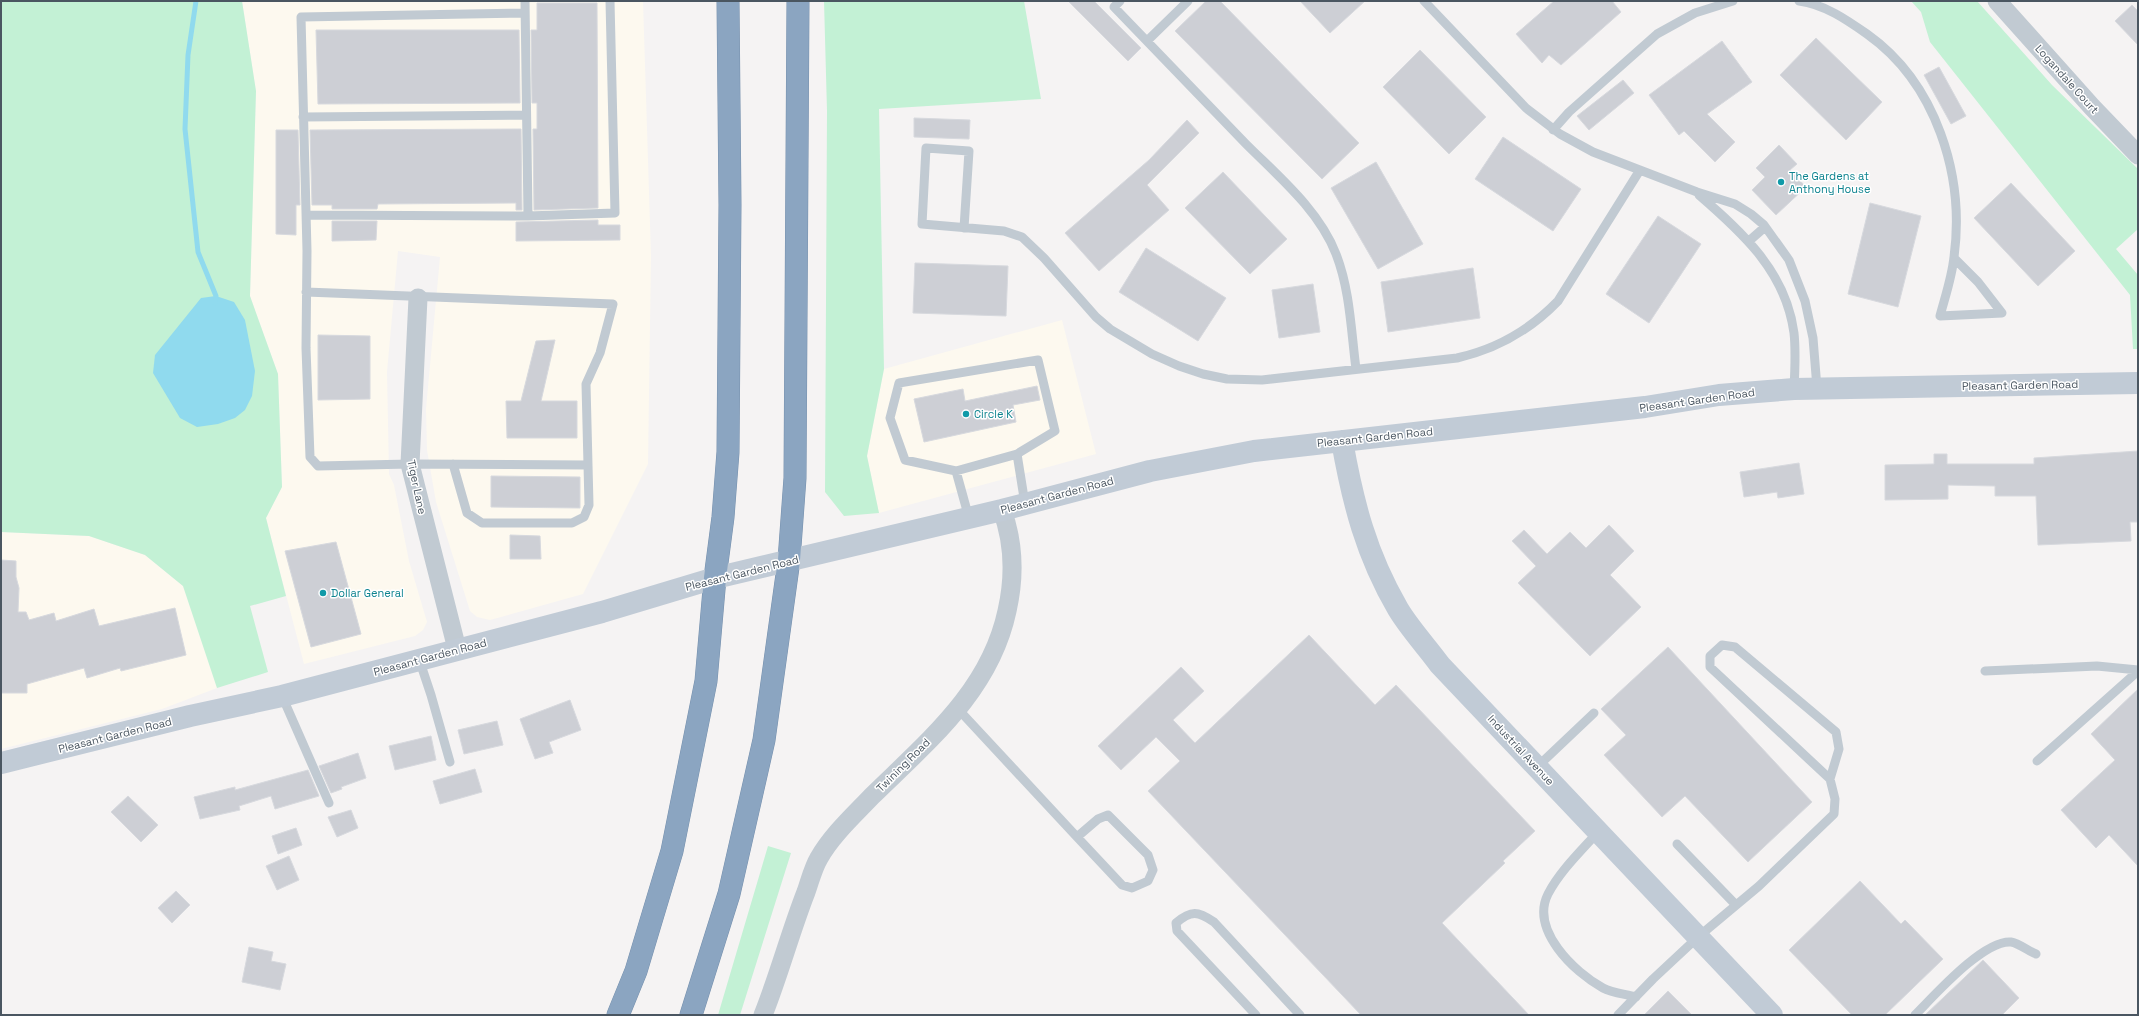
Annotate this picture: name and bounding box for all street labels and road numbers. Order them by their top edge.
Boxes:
street label: Logandale Court [2032,42,2102,116]
street label: Pleasant Garden Road [1962,377,2078,393]
street label: Pleasant Garden Road [1638,385,1756,415]
street label: Pleasant Garden Road [1316,424,1434,450]
street label: Tiger Lane [404,459,430,515]
street label: Pleasant Garden Road [999,473,1115,517]
street label: Pleasant Garden Road [684,552,800,594]
street label: Pleasant Garden Road [372,635,488,679]
street label: Industrial Avenue [1485,712,1557,788]
street label: Pleasant Garden Road [57,714,173,756]
street label: Twining Road [873,735,933,795]

